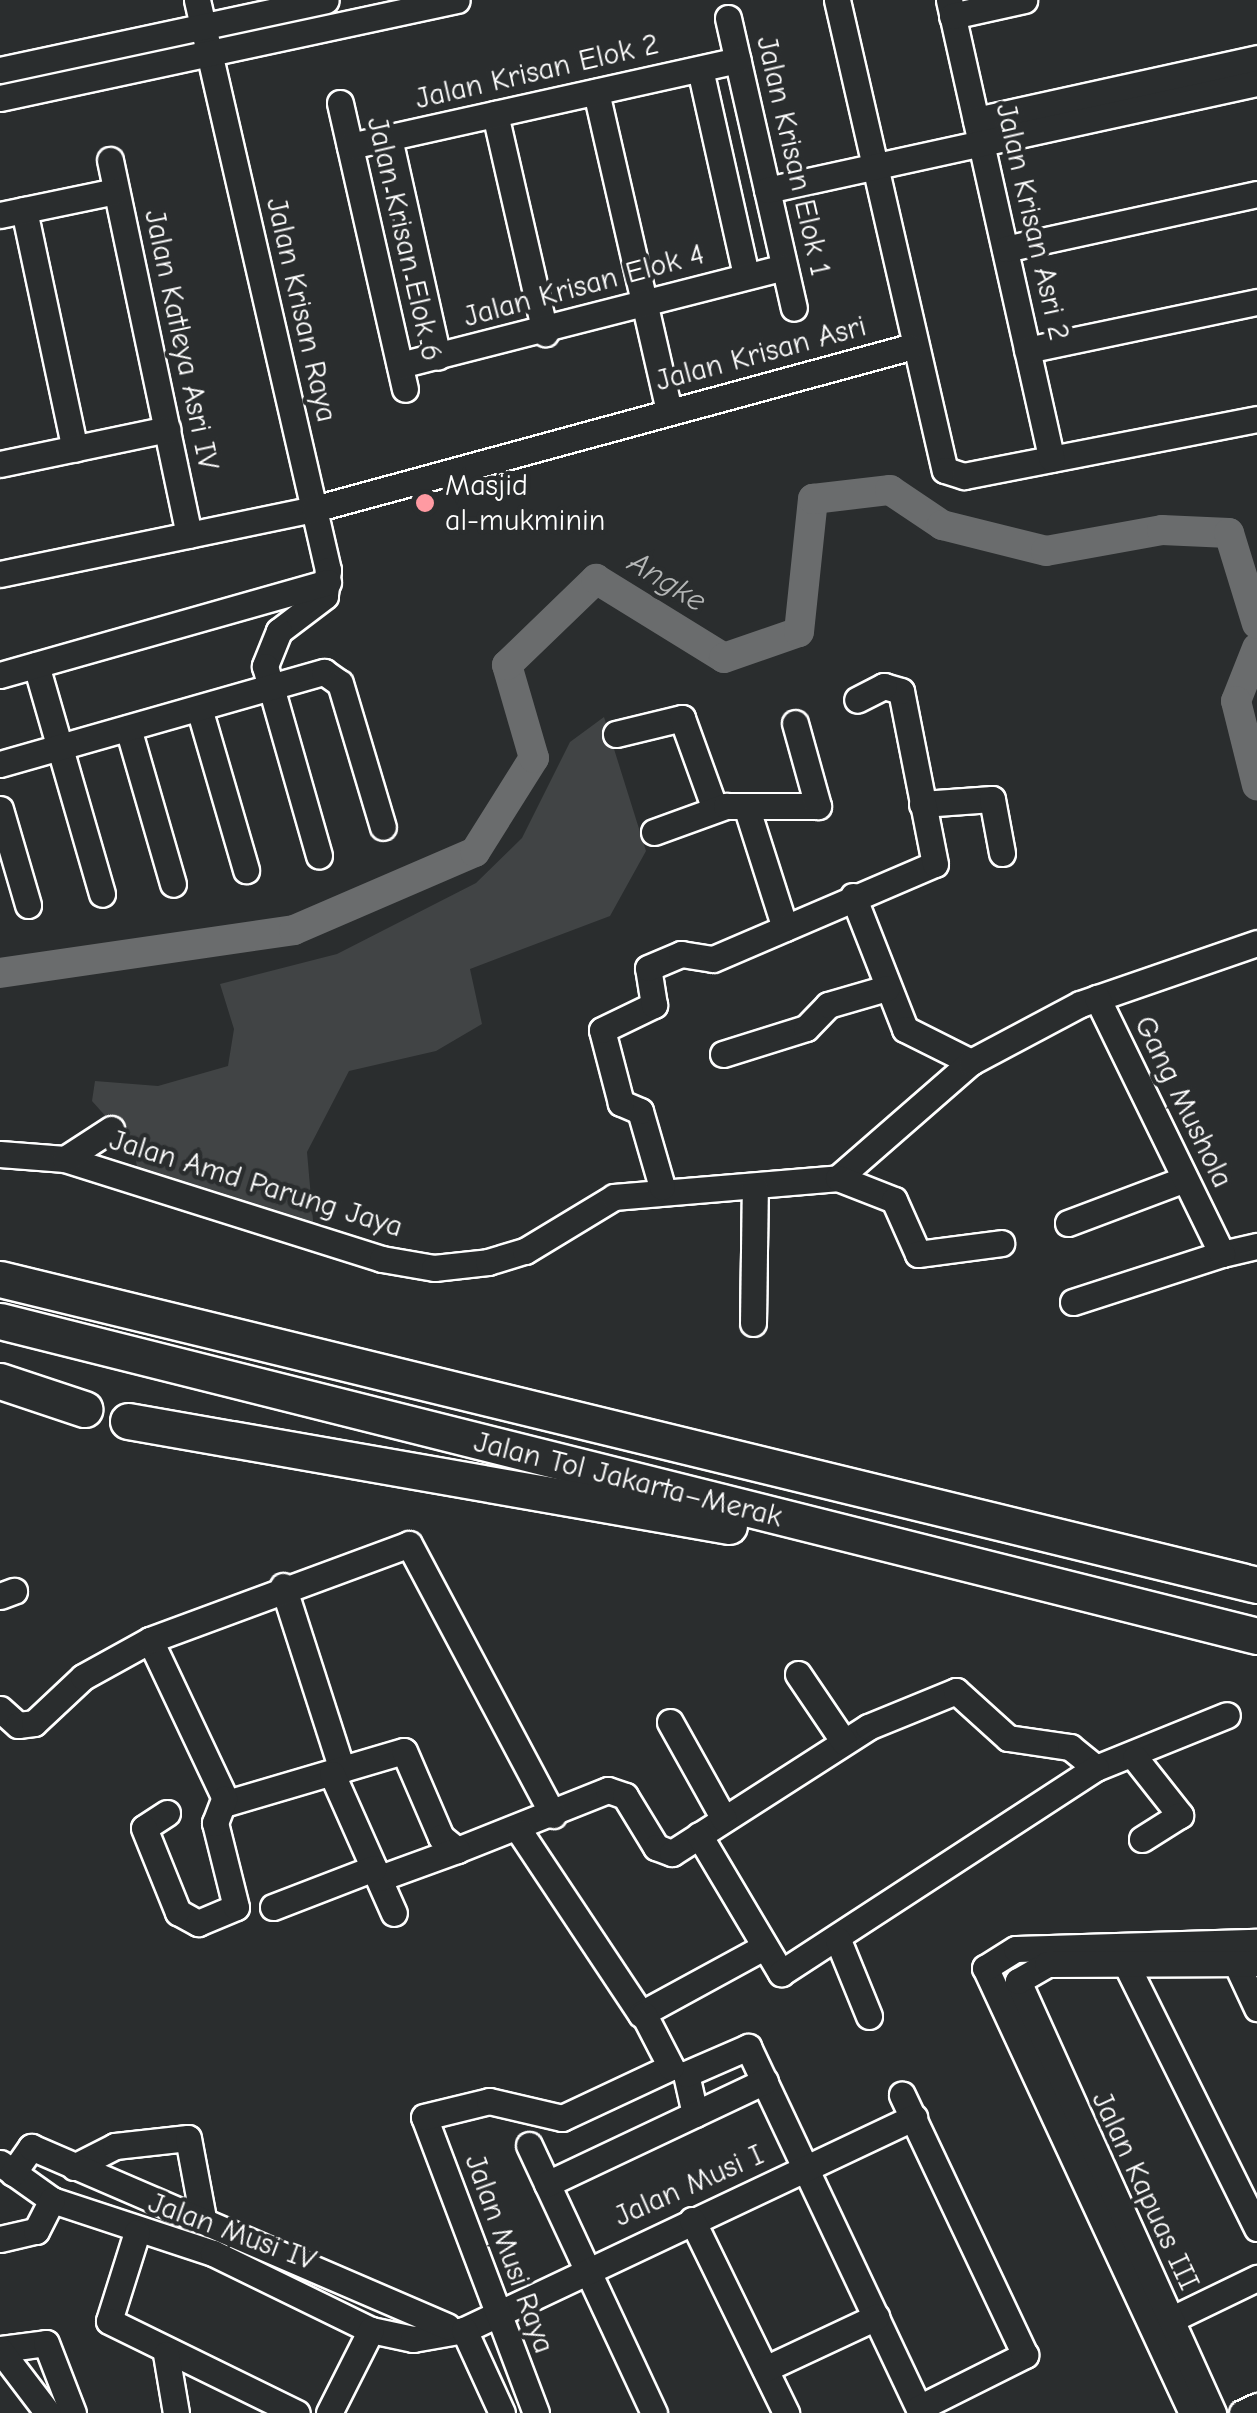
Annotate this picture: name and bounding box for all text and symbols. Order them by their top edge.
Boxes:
street label: Jalan Krisan Elok 2 [412,26,662,118]
street label: Jalan Krisan Elok 1 [748,33,838,279]
street label: Jalan Krisan Asri 2 [987,100,1077,344]
street label: Jalan Krisan Elok 6 [358,114,450,364]
street label: Jalan Krisan Raya [258,194,344,426]
street label: Jalan Katleya Asri IV [136,207,226,473]
street label: Jalan Krisan Elok 4 [460,237,708,335]
street label: Jalan Krisan Asri [652,309,870,399]
place label: Masjid al-mukminin [445,468,605,538]
marker: Masjid al-mukminin [414,492,436,514]
water label: Angke [621,543,713,621]
street label: Gang Mushola [1126,1010,1240,1194]
street label: Jalan Amd Parung Jaya [105,1122,407,1246]
street label: Jalan Tol Jakarta–Merak [470,1424,786,1536]
street label: Jalan Kapuas III [1083,2086,1207,2296]
street label: Jalan Musi I [609,2137,769,2235]
street label: Jalan Musi Raya [456,2150,562,2358]
street label: Jalan Musi IV [143,2185,321,2279]

